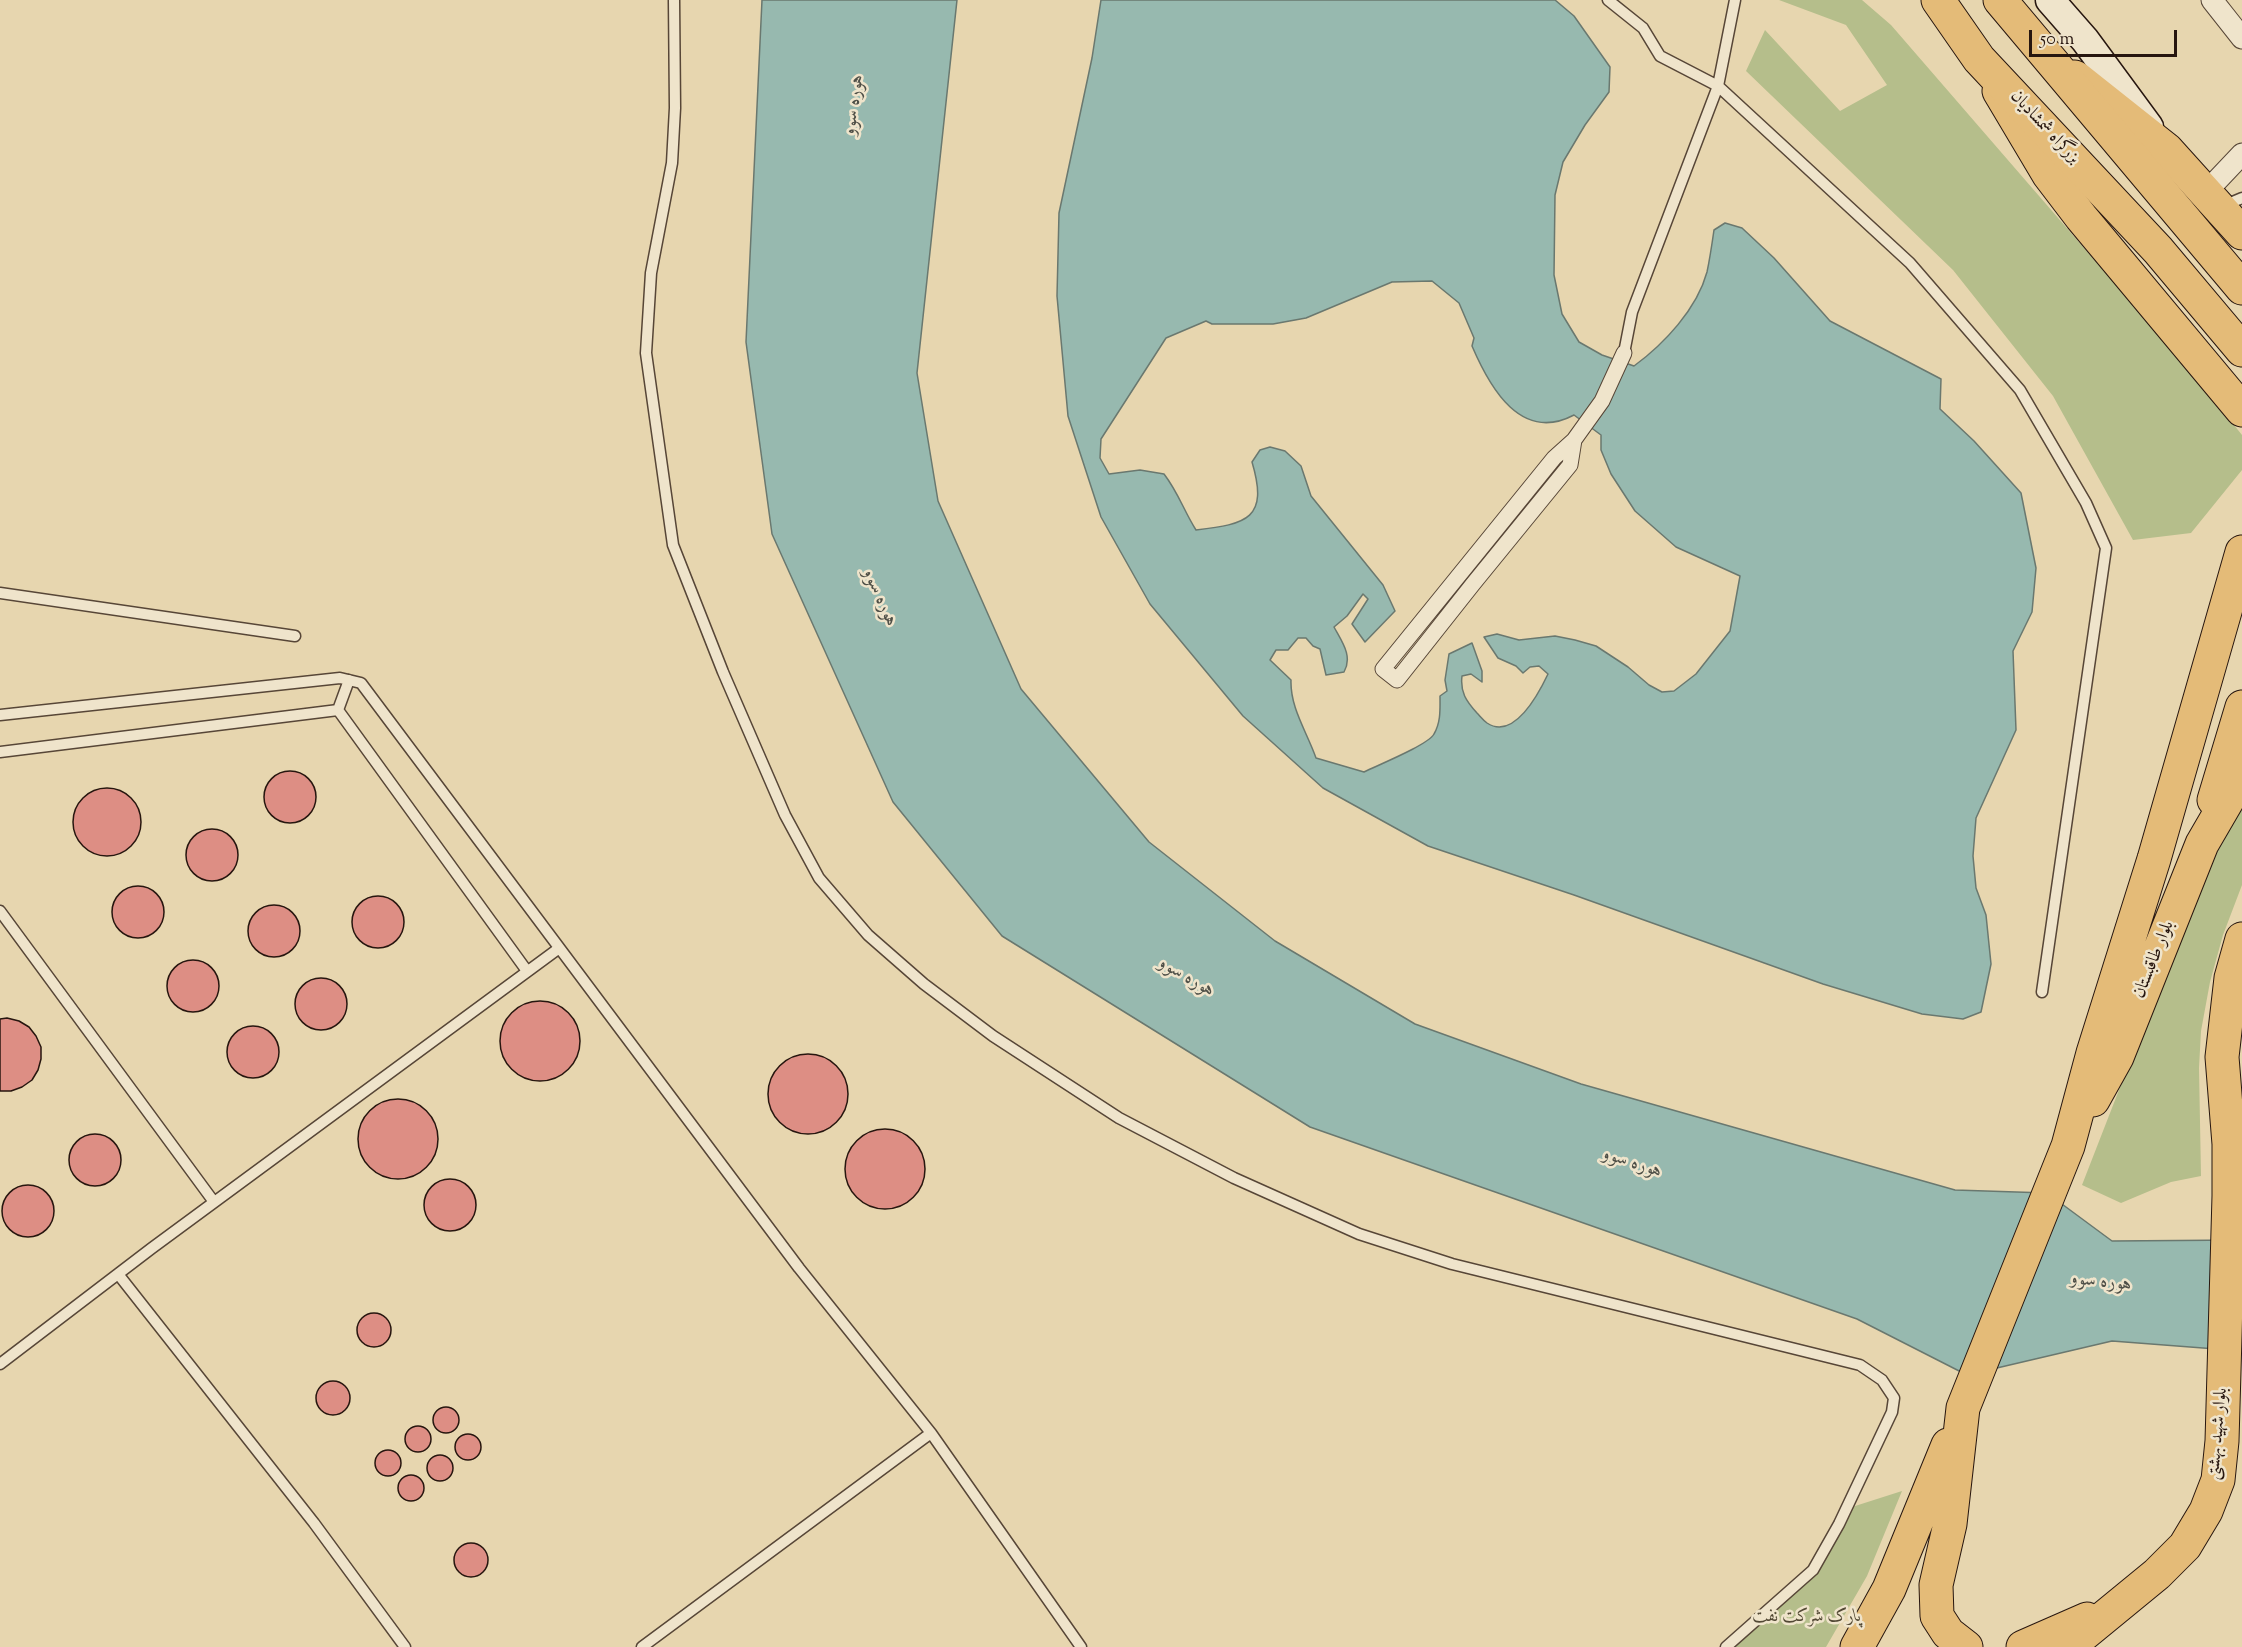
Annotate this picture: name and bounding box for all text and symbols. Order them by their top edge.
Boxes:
scale bar [2032,18,2180,56]
text: 50 m [2040,27,2074,53]
water label: هوره سوو [839,73,871,137]
street label: بزرگراه شمشادیان [2004,87,2084,169]
water label: هوره سوو [855,565,903,631]
street label: بلوار طاقبستان [2130,918,2180,1002]
water label: هوره سوو [1153,952,1219,1004]
water label: هوره سوو [1599,1143,1665,1185]
water label: هوره سوو [2069,1268,2133,1298]
street label: بلوار شهید بهشتی [2204,1387,2234,1481]
park label: پارک شرکت نفت [1753,1607,1861,1629]

